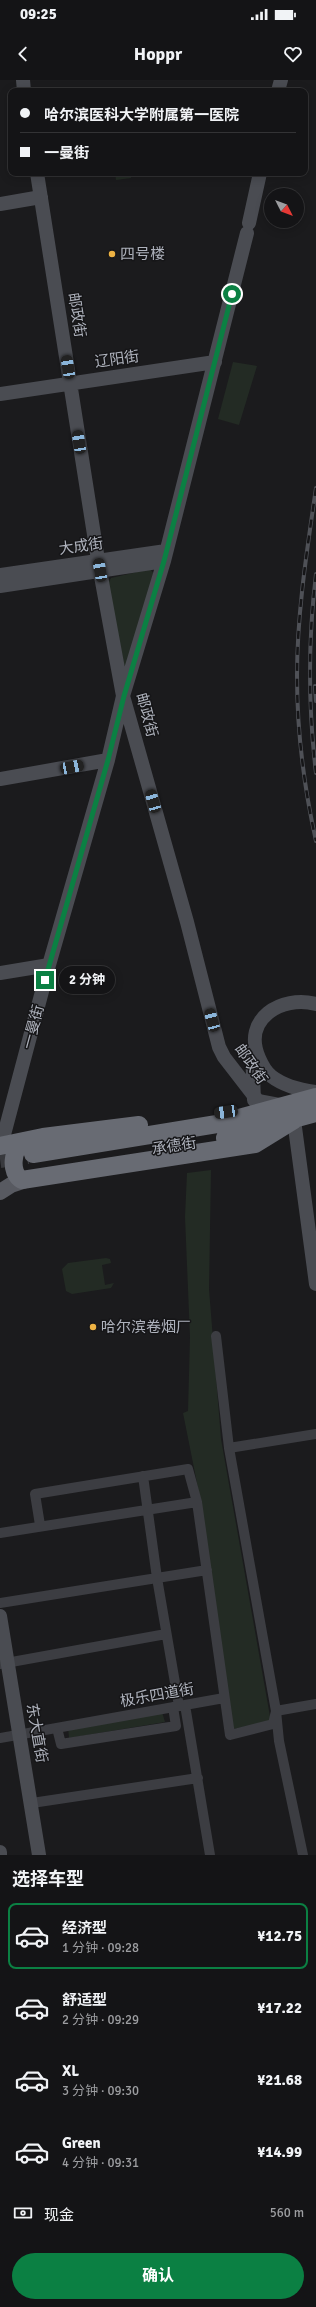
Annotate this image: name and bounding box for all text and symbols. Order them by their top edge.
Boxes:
text: 09:25 [20,5,57,23]
icon: back [12,43,34,65]
text: Hoppr [134,43,182,65]
icon: heart [282,43,304,65]
text: 哈尔滨医科大学附属第一医院 [44,106,239,124]
text: 一曼街 [44,144,89,162]
north arrow [264,188,304,228]
map controls [264,188,304,228]
place label: 四号楼 [120,245,165,263]
marker: 四号楼 [107,249,117,259]
route start [223,285,241,303]
street label: 邮政街 [65,291,89,339]
street label: 辽阳街 [93,347,141,371]
car [60,354,76,380]
car [71,429,87,455]
street label: 大成街 [57,534,105,558]
car [92,557,108,583]
street label: 邮政街 [132,691,162,739]
car [59,759,85,775]
car [144,788,162,814]
callout: 2 分钟 [59,966,115,994]
route end [36,971,54,989]
text: 2 分钟 [69,972,105,988]
street label: 一曼街 [18,1003,48,1051]
car [203,1007,221,1033]
street label: 邮政街 [231,1040,271,1088]
car [213,1104,239,1120]
street label: 承德街 [150,1134,198,1158]
place label: 哈尔滨卷烟厂 [101,1318,191,1336]
marker: 哈尔滨卷烟厂 [88,1322,98,1332]
street label: 极乐四道街 [118,1680,196,1710]
street label: 东大直街 [23,1702,51,1764]
text: 选择车型 [12,1868,84,1890]
icon: car [14,1918,50,1954]
text: 经济型 [62,1919,107,1937]
text: ¥12.75 [257,1927,302,1945]
text: 1 分钟 · 09:28 [62,1940,139,1956]
icon: car [14,1990,50,2026]
text: 舒适型 [62,1991,107,2009]
text: ¥17.22 [257,1999,302,2017]
text: 2 分钟 · 09:29 [62,2012,139,2028]
icon: car [14,2062,50,2098]
text: XL [62,2062,79,2080]
text: ¥21.68 [257,2071,302,2089]
text: 3 分钟 · 09:30 [62,2083,139,2099]
icon: car [14,2134,50,2170]
text: Green [62,2134,101,2152]
text: ¥14.99 [257,2143,302,2161]
text: 4 分钟 · 09:31 [62,2155,139,2171]
icon: cash [12,2202,34,2224]
text: 560 m [270,2205,304,2221]
text: 现金 [44,2206,74,2224]
button: 确认 [12,2253,304,2299]

